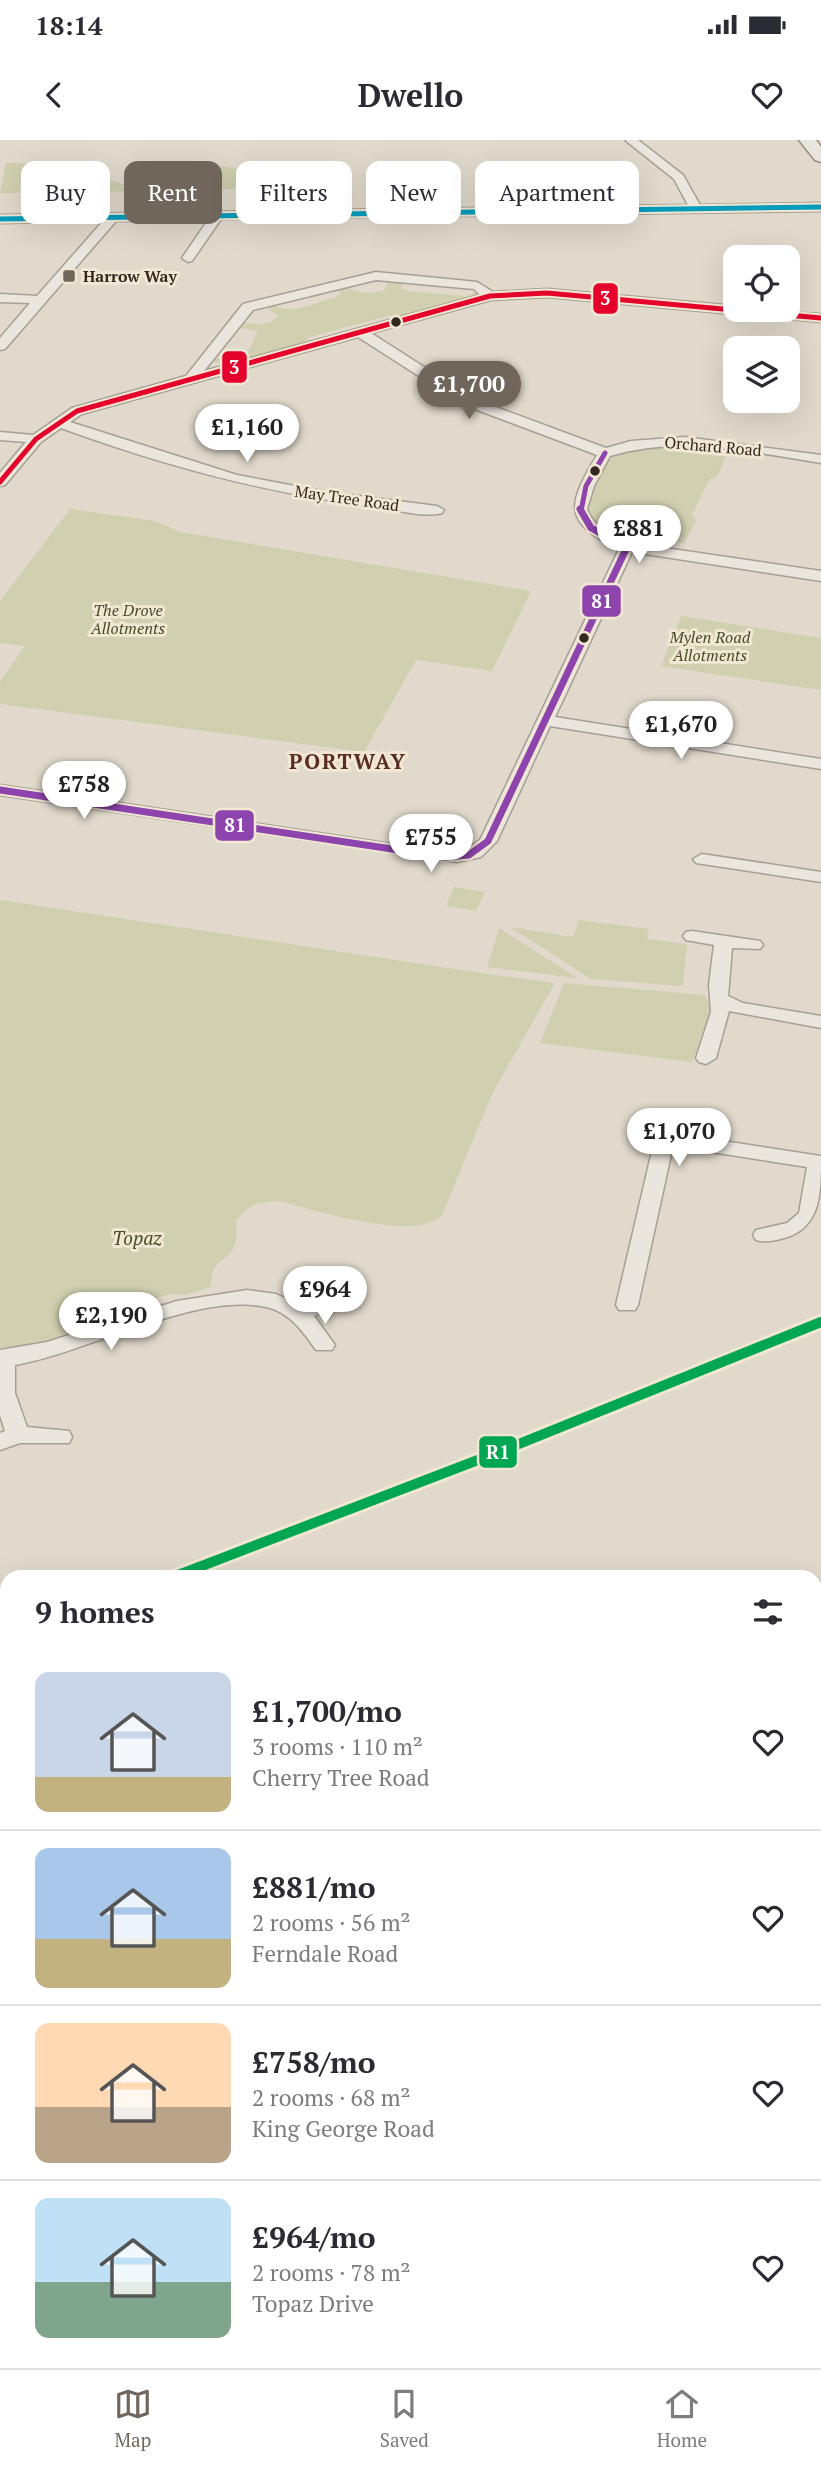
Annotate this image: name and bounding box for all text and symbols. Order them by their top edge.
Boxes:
text: 18:14 [35,8,103,42]
text: Dwello [358,74,463,116]
icon: back [35,76,73,114]
icon: heart [748,76,786,114]
chip: Buy [21,161,110,224]
chip: Rent [124,161,222,224]
chip: Filters [236,161,352,224]
chip: New [366,161,461,224]
chip: Apartment [475,161,639,224]
map controls [723,245,800,413]
button: locate [723,245,800,322]
place label: Harrow Way [83,265,178,287]
marker: Harrow Way [61,268,77,284]
line badge: 3 [592,282,619,315]
text: 3 [600,285,610,310]
unlabelled marker [389,315,403,329]
button: layers [723,336,800,413]
line badge: 3 [221,350,248,384]
text: 3 [229,354,239,379]
pin: £1,700 [412,362,526,421]
text: £1,700 [433,368,505,399]
pin: £1,160 [190,404,304,464]
text: £1,160 [211,411,283,442]
street label: Orchard Road [663,431,763,461]
unlabelled marker [588,464,602,478]
street label: May Tree Road [293,480,401,516]
pin: £881 [598,506,680,565]
text: £881 [613,512,665,543]
line badge: 81 [581,584,622,618]
text: 81 [591,588,613,613]
park label: The Drove Allotments [90,599,165,639]
park label: Mylen Road Allotments [669,626,751,666]
unlabelled marker [577,631,591,645]
pin: £1,670 [624,702,738,761]
text: £1,670 [645,708,717,739]
district label: PORTWAY [289,747,407,775]
pin: £758 [43,762,125,821]
text: £758 [58,768,110,799]
line badge: 81 [214,809,255,842]
text: 81 [224,812,246,837]
pin: £755 [390,814,472,874]
text: £755 [405,821,457,852]
pin: £1,070 [622,1108,736,1168]
text: £1,070 [643,1115,715,1146]
park label: Topaz [112,1225,162,1250]
pin: £964 [284,1266,366,1326]
text: £964 [299,1273,351,1304]
pin: £2,190 [54,1292,168,1352]
text: £2,190 [75,1299,147,1330]
line badge: R1 [478,1435,518,1469]
text: R1 [486,1439,510,1464]
text: 9 homes [35,1592,154,1632]
icon: filters [749,1593,787,1631]
text: £1,700/mo [252,1691,402,1731]
icon: home [91,1700,175,1784]
icon: heart [749,1723,787,1761]
text: 3 rooms · 110 m² [252,1731,423,1762]
text: Cherry Tree Road [252,1762,430,1793]
text: £881/mo [252,1867,376,1907]
icon: home [91,1876,175,1960]
icon: heart [749,1899,787,1937]
text: 2 rooms · 56 m² [252,1907,411,1938]
text: Ferndale Road [252,1938,398,1969]
text: £758/mo [252,2042,376,2082]
icon: home [91,2051,175,2135]
icon: heart [749,2074,787,2112]
text: 2 rooms · 68 m² [252,2082,411,2113]
text: King George Road [252,2113,435,2144]
text: £964/mo [252,2217,376,2257]
icon: home [91,2226,175,2310]
icon: heart [749,2249,787,2287]
text: 2 rooms · 78 m² [252,2257,411,2288]
text: Topaz Drive [252,2288,374,2319]
tab: Map [114,2385,152,2452]
tab: Saved [380,2385,429,2452]
tab: Home [657,2385,707,2452]

